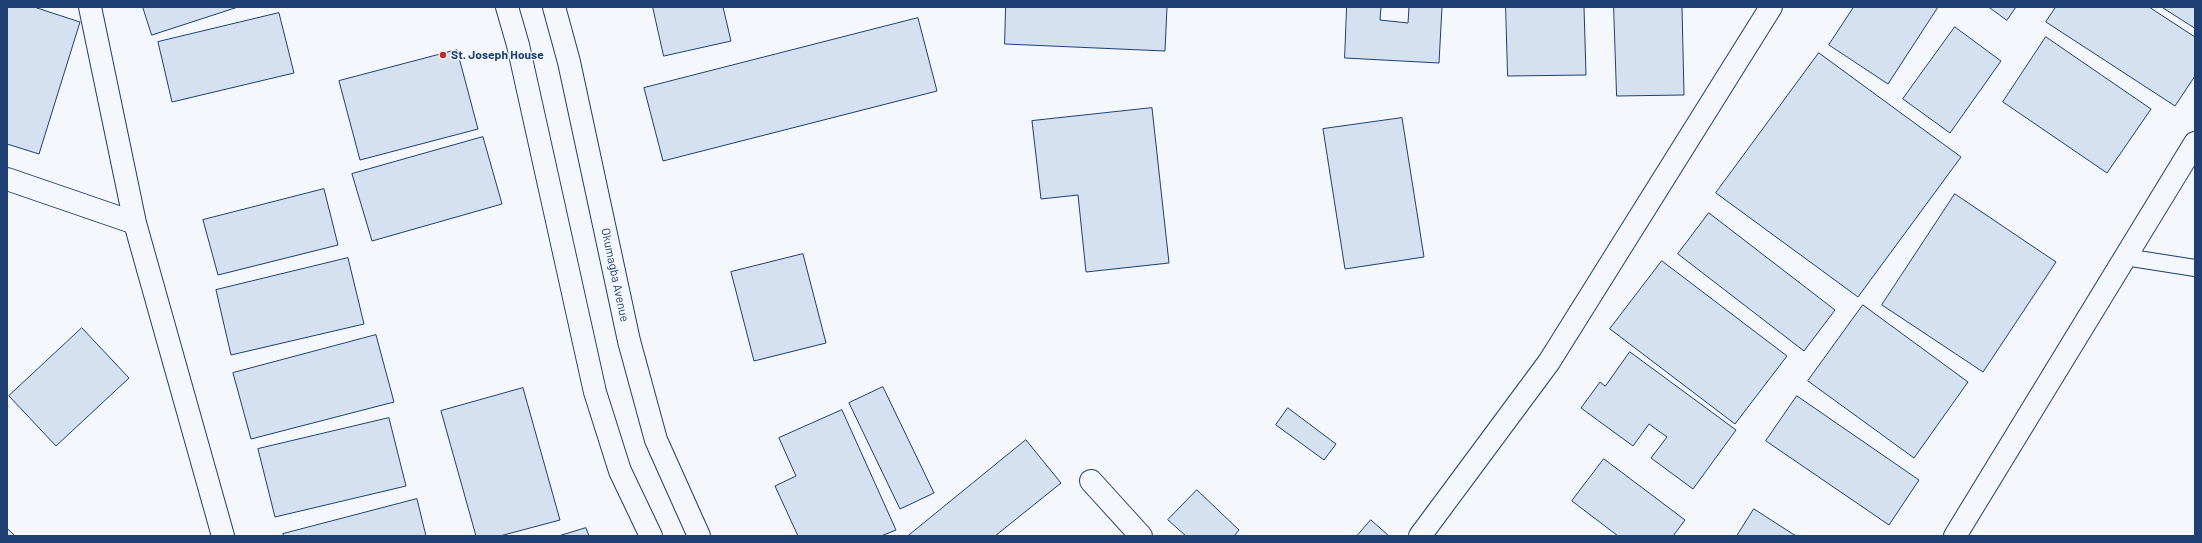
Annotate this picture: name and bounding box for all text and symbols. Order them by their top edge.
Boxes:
place label: St. Joseph House [451,48,544,62]
marker: St. Joseph House [438,50,448,60]
street label: Okumagba Avenue [598,227,632,323]

